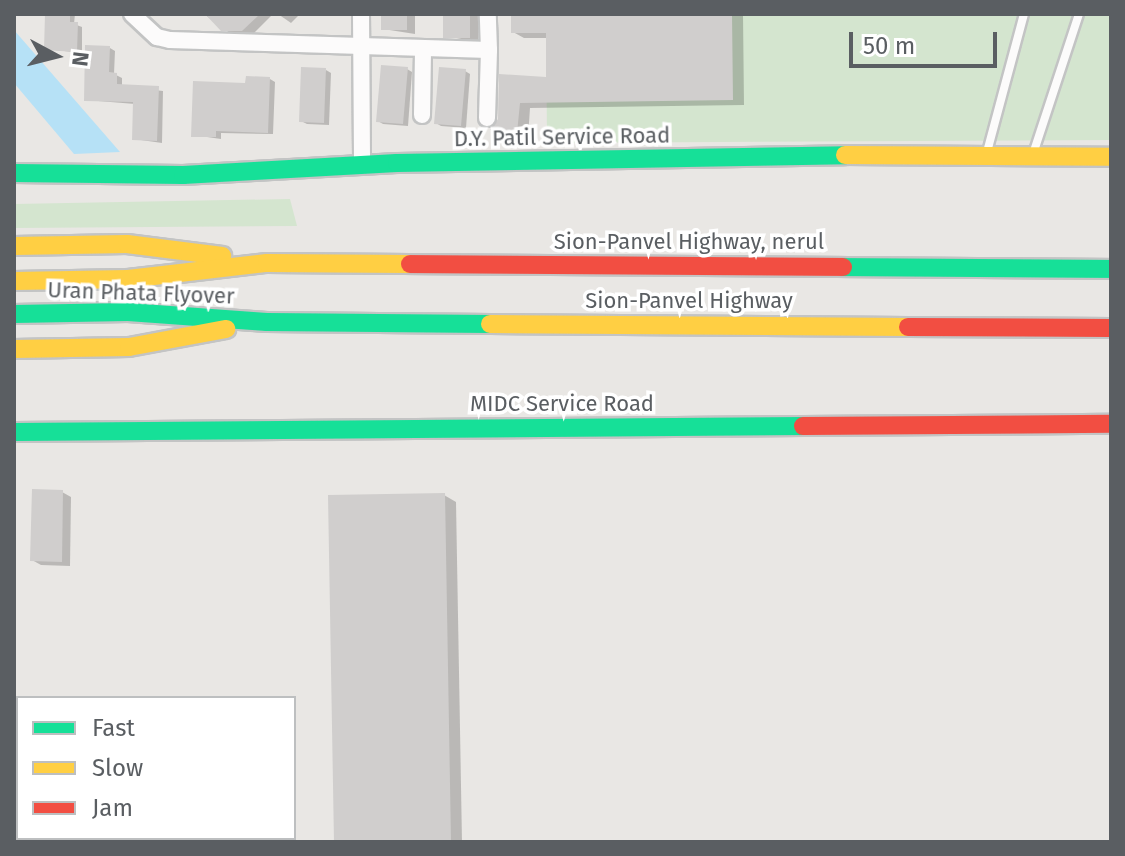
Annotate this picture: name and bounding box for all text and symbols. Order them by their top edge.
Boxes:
north arrow [16,16,96,96]
scale bar [853,16,1001,66]
text: 50 m [863,32,915,60]
text: N [66,50,95,68]
street label: D.Y. Patil Service Road [454,122,670,152]
street label: Sion-Panvel Highway, nerul [554,229,824,255]
street label: Uran Phata Flyover [47,277,235,309]
street label: Sion-Panvel Highway [585,288,793,314]
street label: MIDC Service Road [470,391,654,417]
legend [16,696,296,840]
text: Fast [92,714,135,742]
text: Slow [92,754,143,782]
text: Jam [92,794,133,822]

